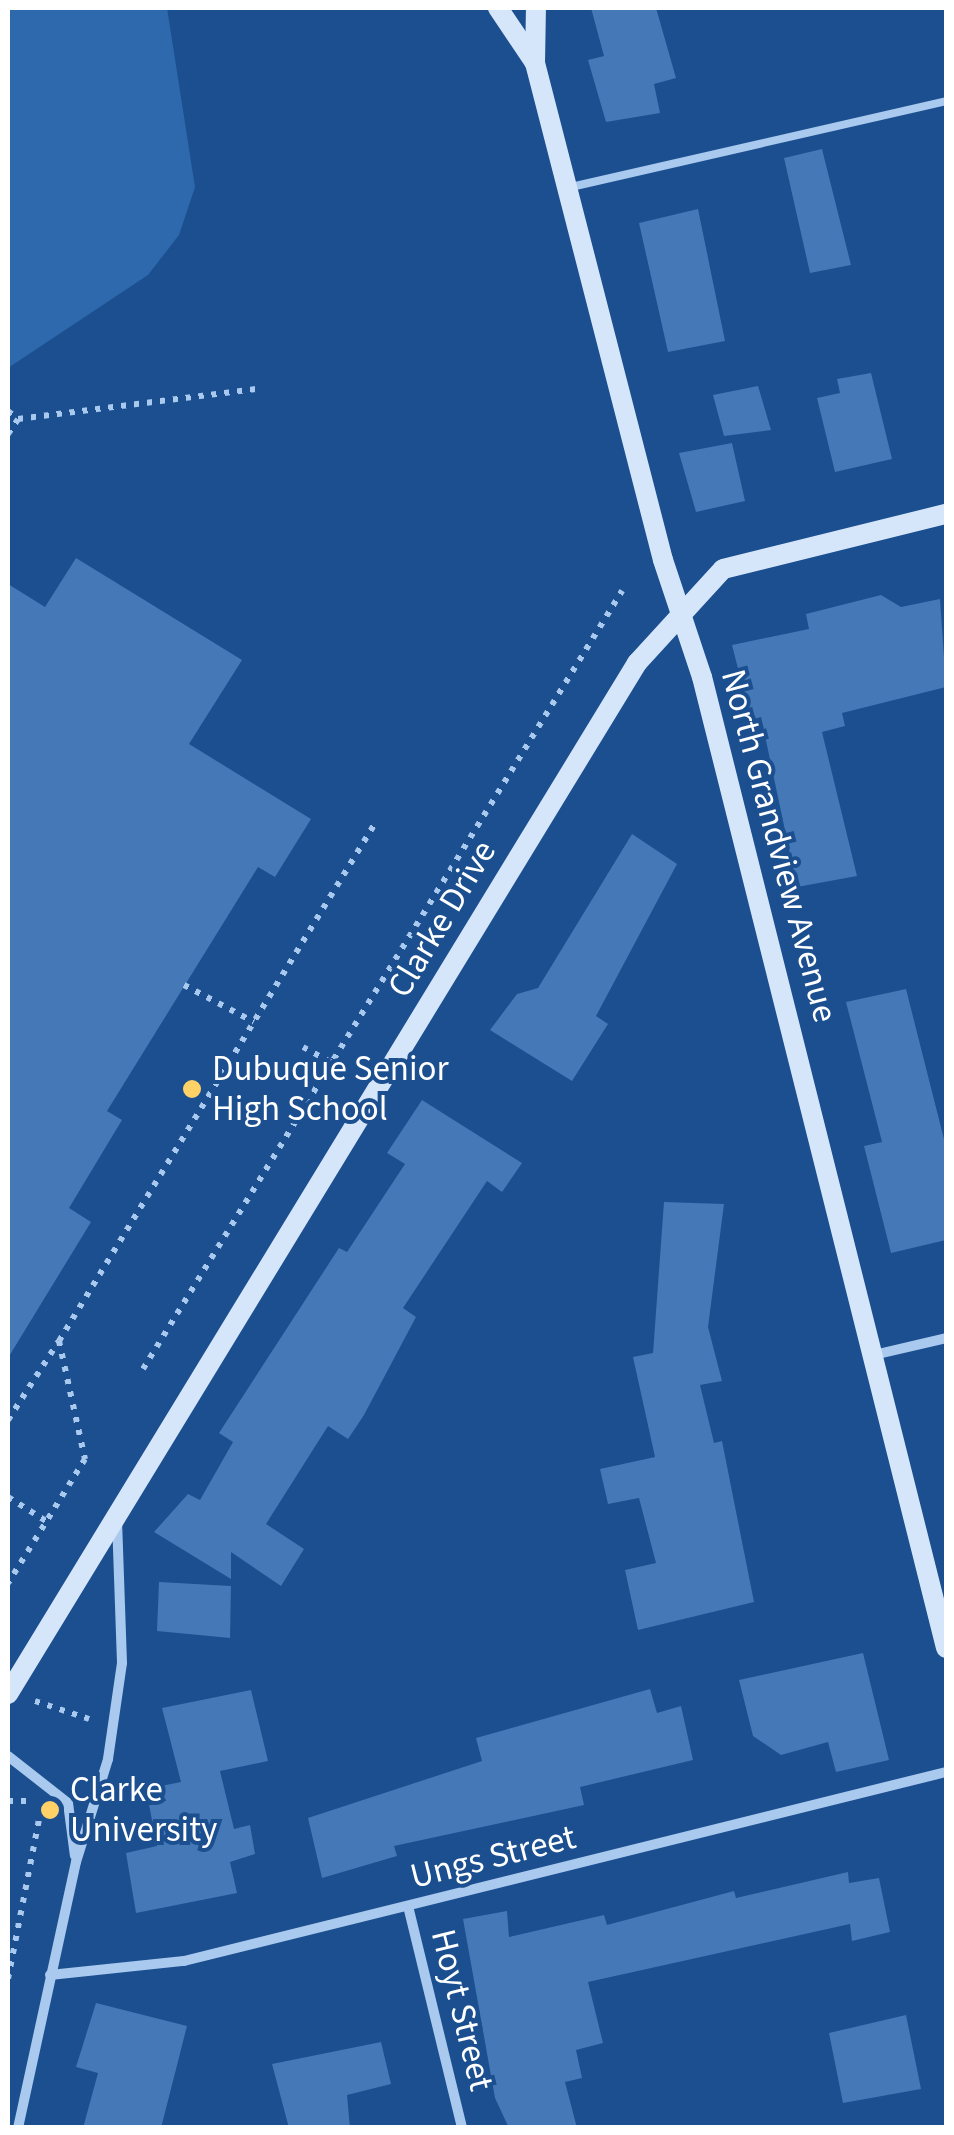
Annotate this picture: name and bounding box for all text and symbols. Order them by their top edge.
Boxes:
street label: North Grandview Avenue [712,665,846,1027]
street label: Clarke Drive [379,833,505,1005]
place label: Dubuque Senior High School [212,1048,449,1130]
marker: Dubuque Senior High School [181,1078,203,1100]
place label: Clarke University [70,1769,217,1851]
marker: Clarke University [39,1799,61,1821]
street label: Ungs Street [406,1816,580,1898]
street label: Hoyt Street [422,1925,502,2095]

